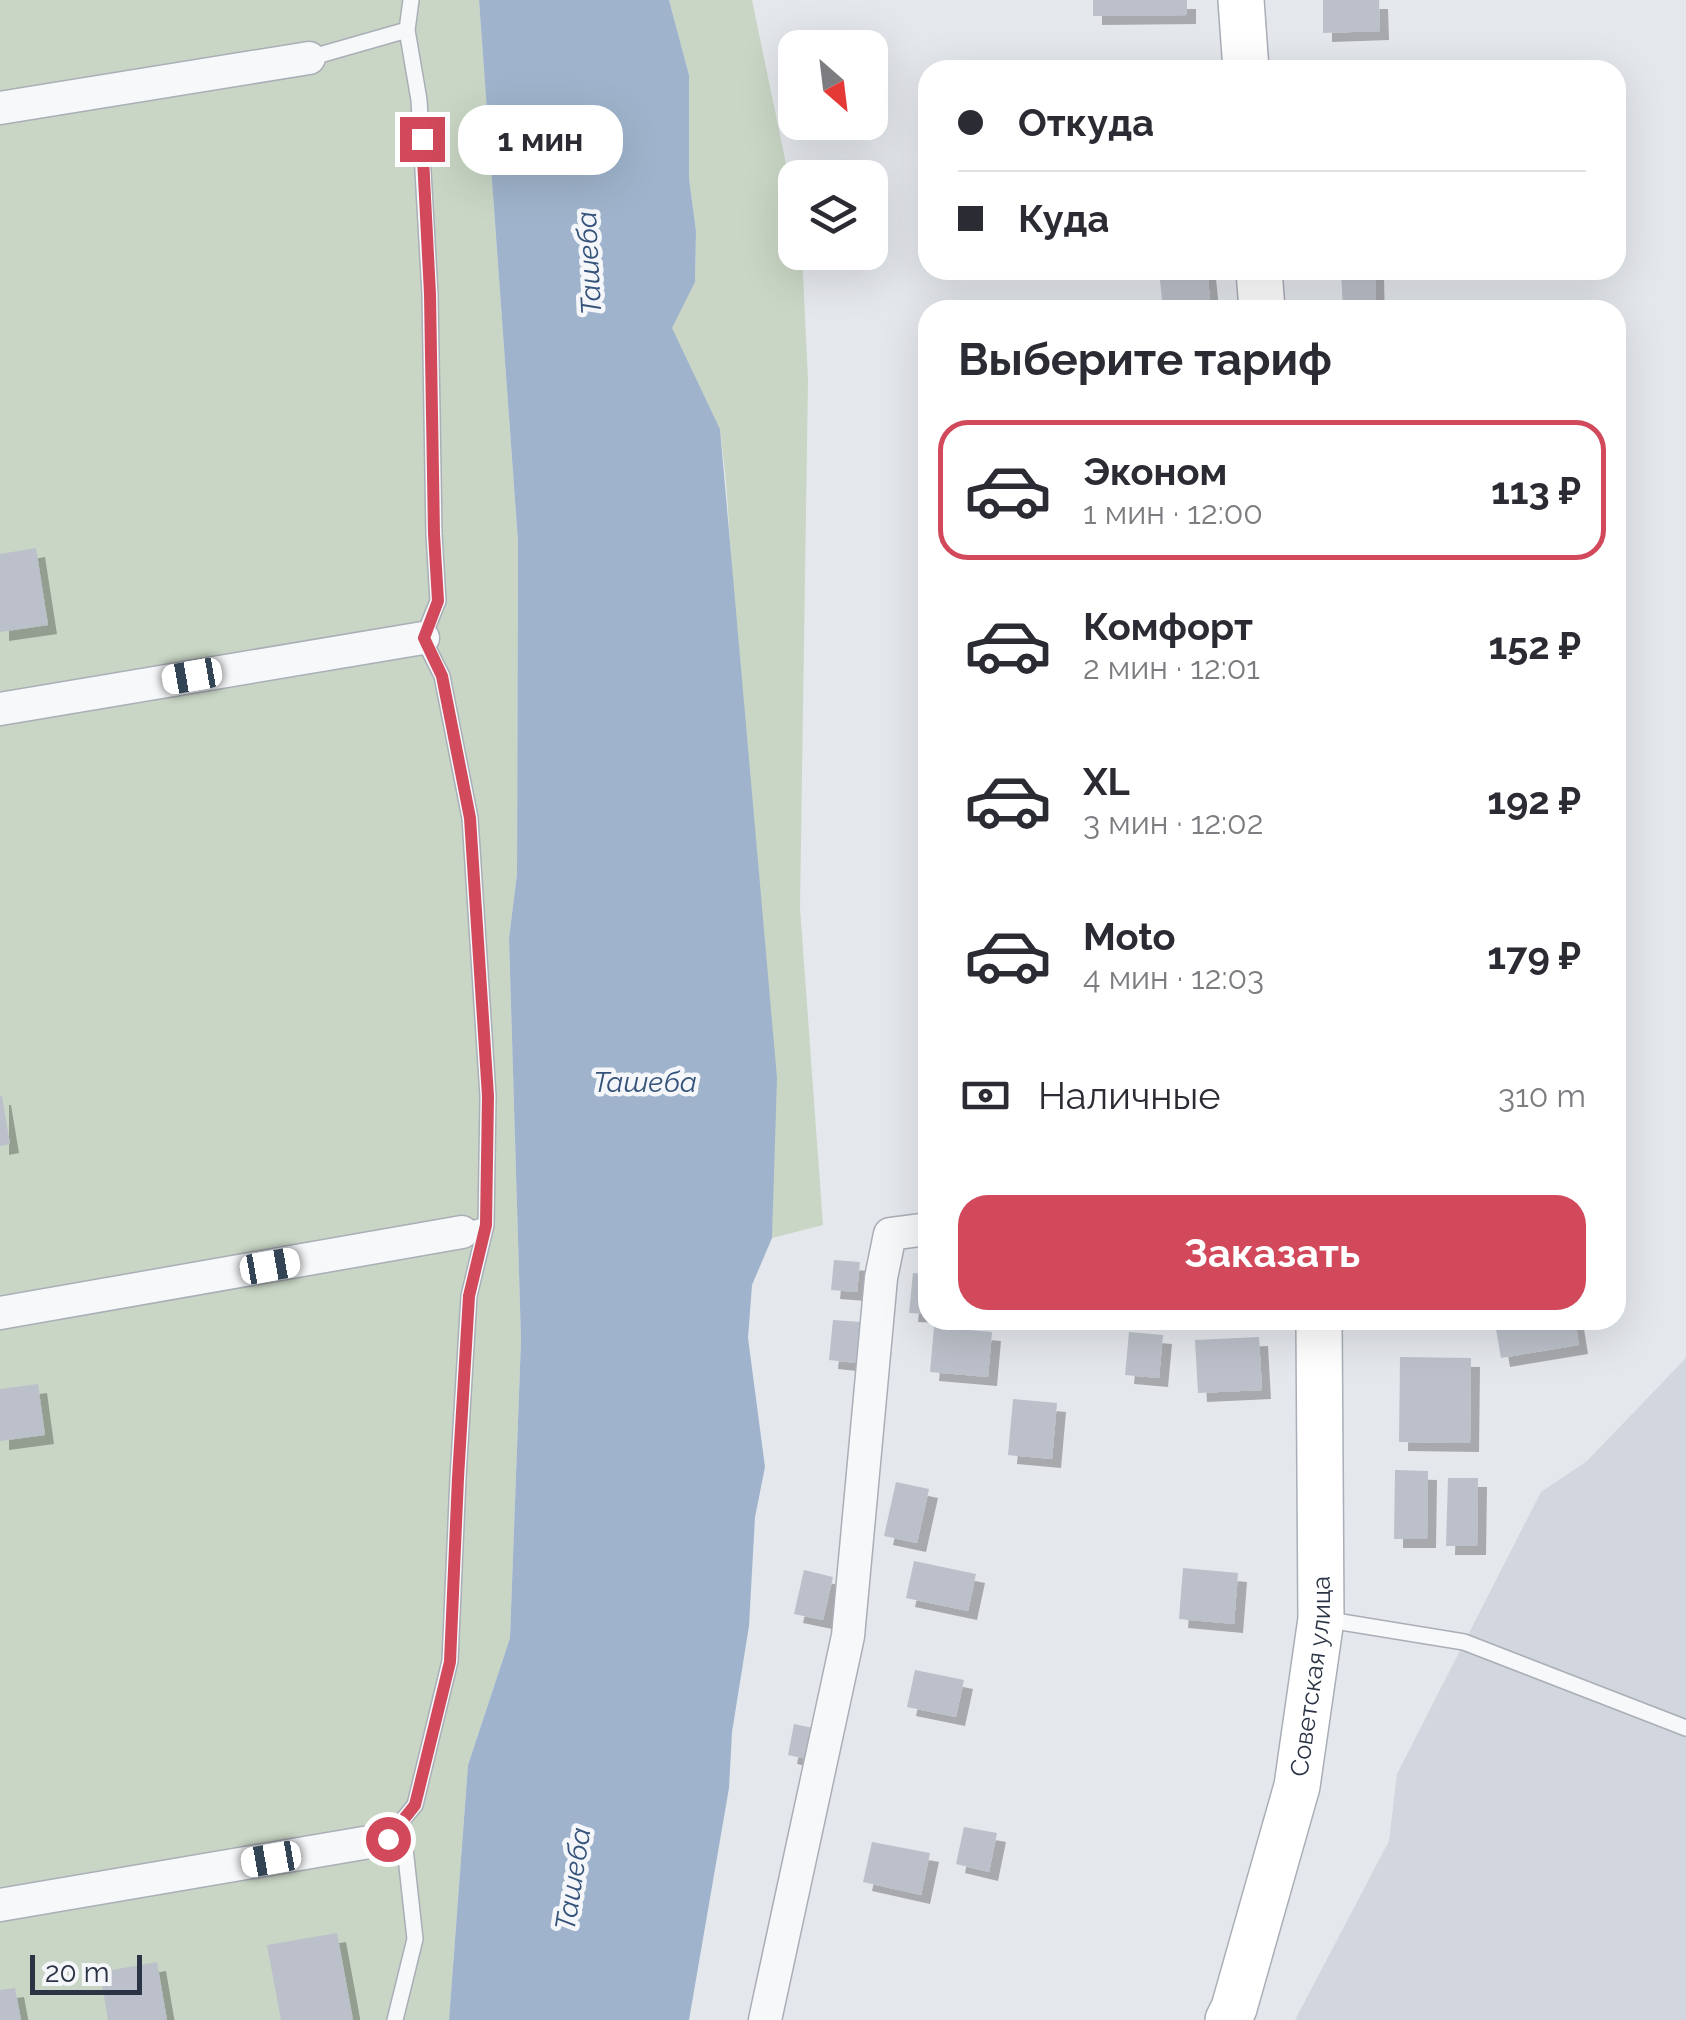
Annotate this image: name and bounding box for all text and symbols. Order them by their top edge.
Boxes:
north arrow [778,30,888,140]
map controls [778,30,888,270]
text: Откуда [1018,100,1154,145]
callout: 1 мин [457,104,622,174]
route end [400,117,445,162]
text: 1 мин [498,121,583,158]
button: layers [778,160,888,270]
text: Куда [1018,196,1109,241]
water label: Ташеба [570,210,608,316]
text: Выберите тариф [958,333,1332,386]
icon: car [963,445,1053,535]
text: Эконом [1083,449,1227,494]
text: 113 ₽ [1491,468,1581,513]
text: 1 мин · 12:00 [1083,494,1263,531]
icon: car [963,600,1053,690]
text: Комфорт [1083,604,1253,649]
text: 152 ₽ [1489,623,1581,668]
text: 2 мин · 12:01 [1083,649,1260,686]
car [160,656,224,696]
icon: car [963,755,1053,845]
text: XL [1083,759,1130,804]
text: 192 ₽ [1487,778,1581,823]
text: 3 мин · 12:02 [1083,804,1263,841]
icon: car [963,910,1053,1000]
text: Moto [1083,914,1176,959]
text: 179 ₽ [1487,933,1581,978]
text: 4 мин · 12:03 [1083,959,1264,996]
water label: Ташеба [593,1066,697,1099]
icon: cash [958,1068,1013,1123]
text: Наличные [1038,1073,1221,1118]
text: 310 m [1498,1077,1586,1114]
button: Заказать [958,1195,1586,1310]
car [238,1246,302,1286]
street label: Советская улица [1284,1576,1336,1778]
route start [366,1817,411,1862]
water label: Ташеба [549,1825,597,1933]
car [239,1839,303,1879]
scale bar [30,1950,142,1994]
text: 20 m [45,1956,110,1989]

